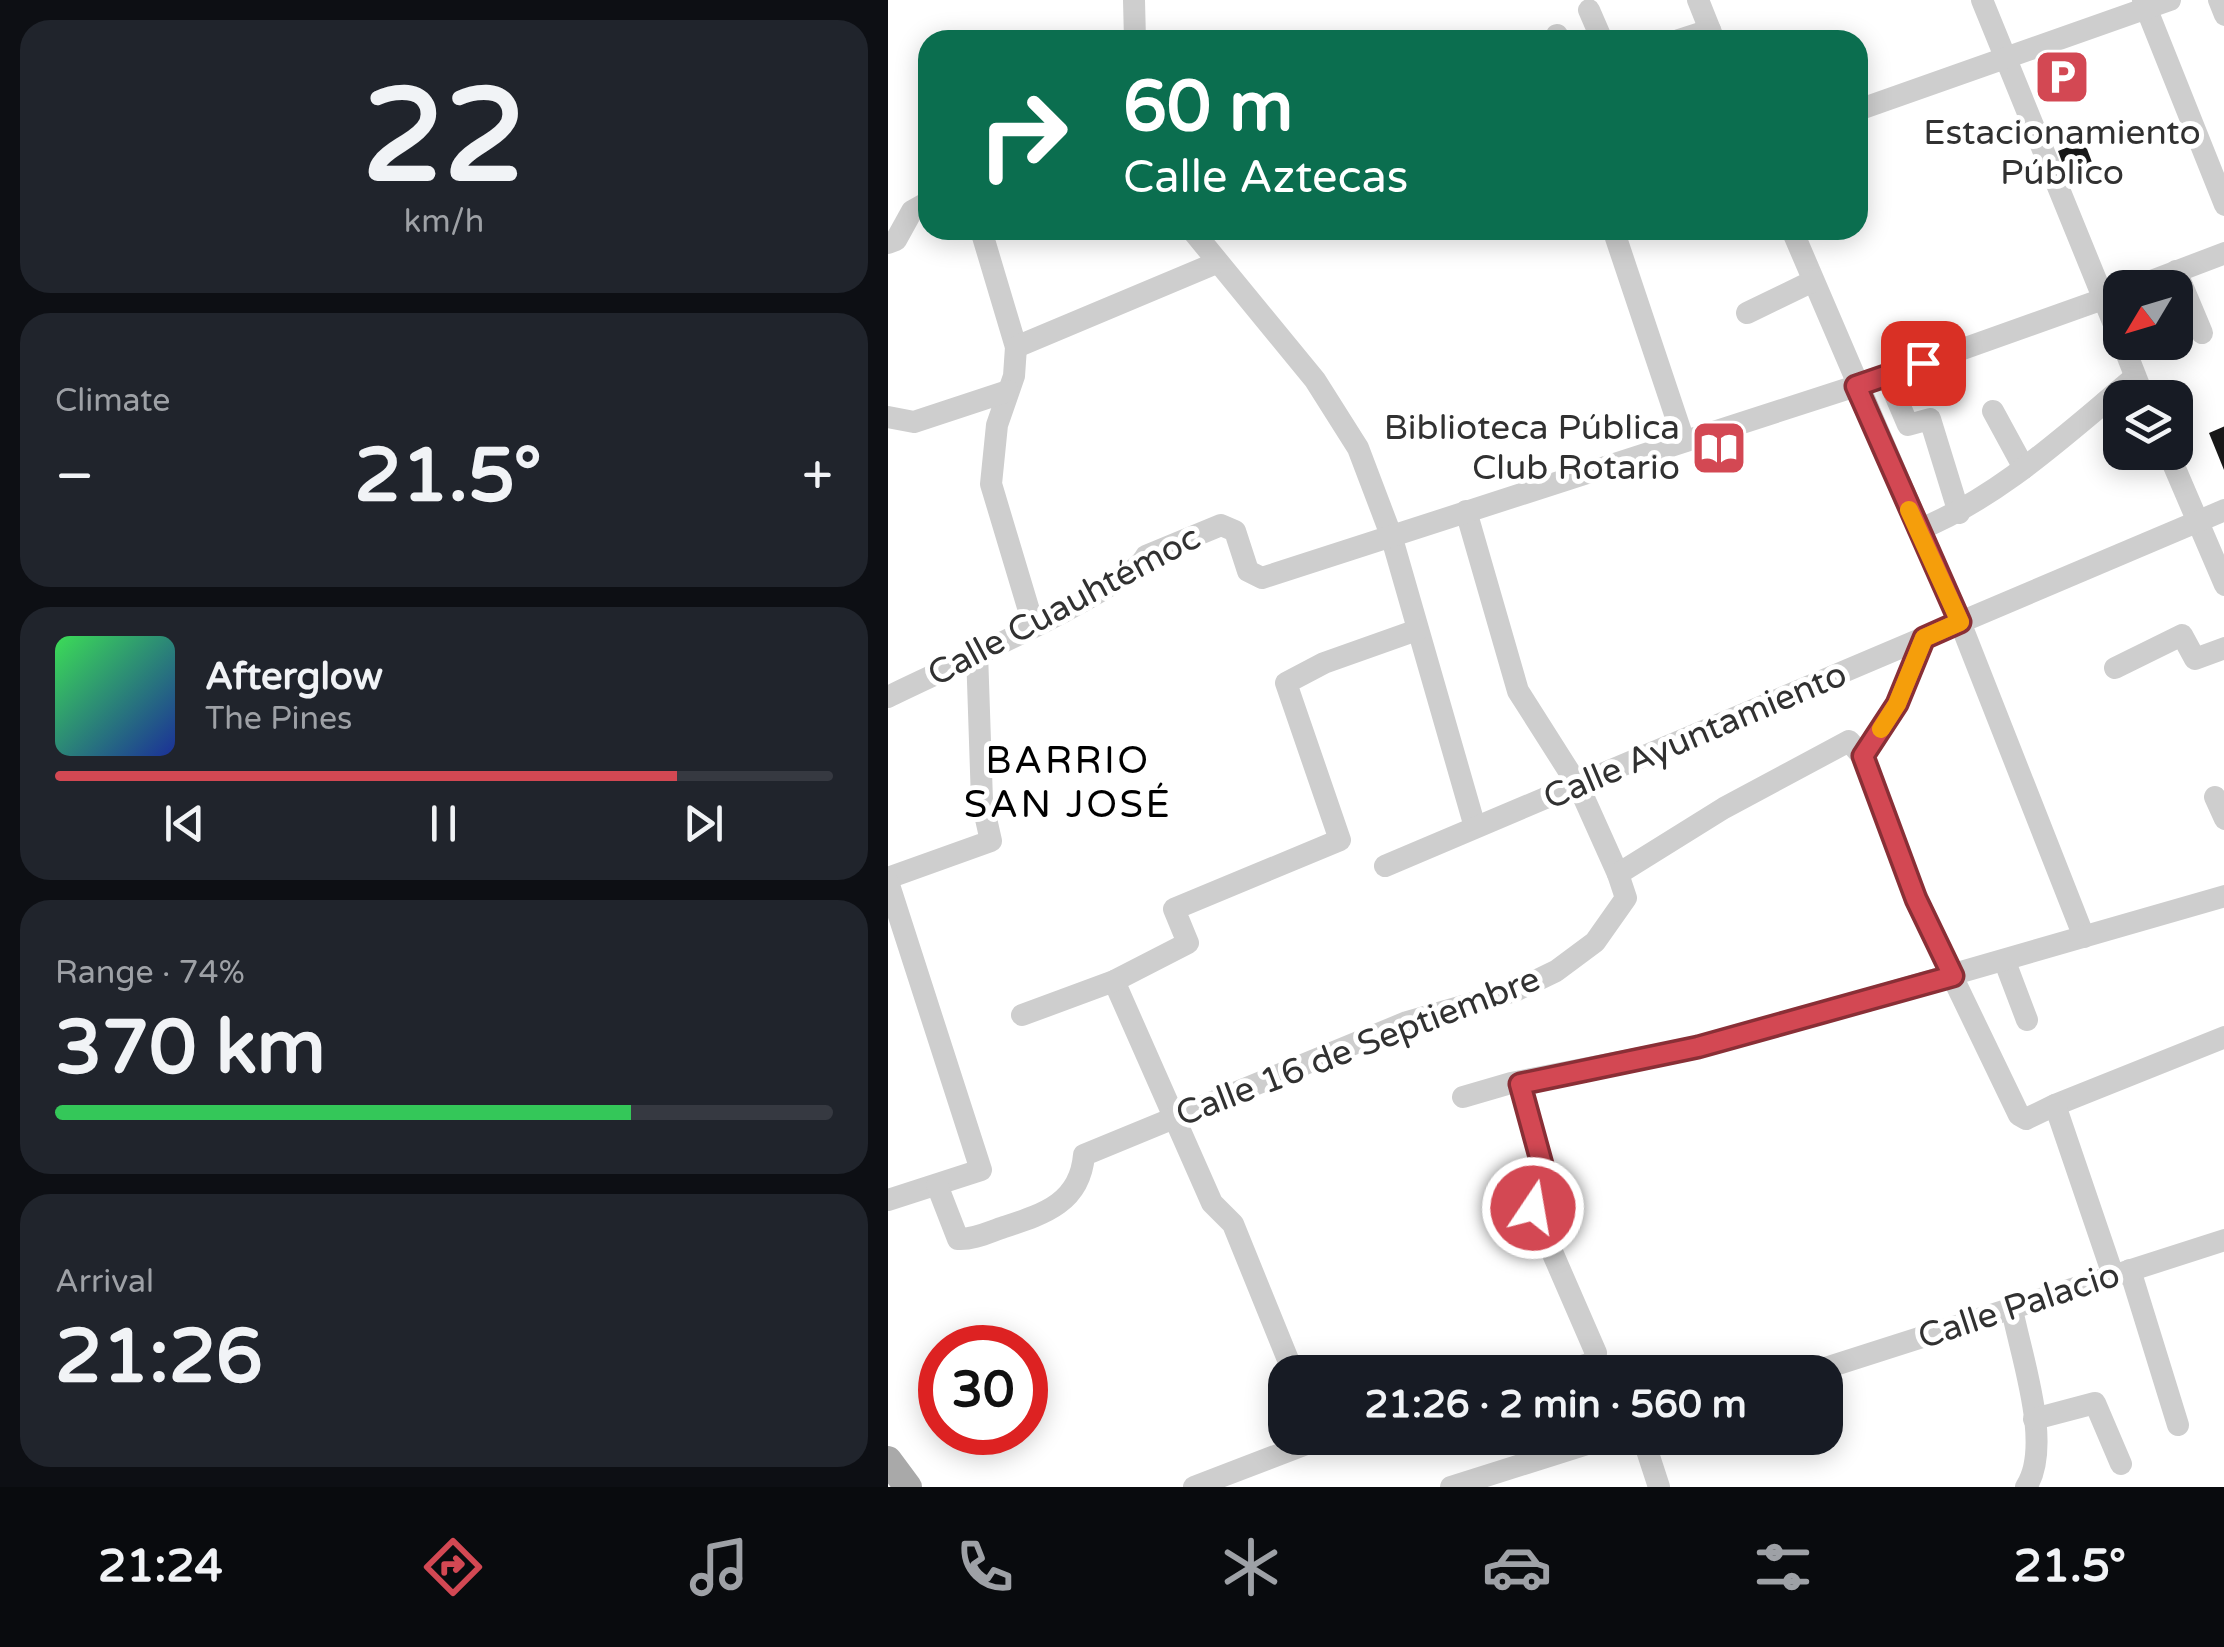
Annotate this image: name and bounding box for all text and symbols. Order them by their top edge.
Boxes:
parking icon: Estacionamiento Público [2032,47,2092,107]
text: 22 [362,60,526,216]
text: 60 m [1123,66,1293,150]
icon: right [958,70,1088,200]
place label: Estacionamiento Público [1923,112,2201,194]
text: Calle Aztecas [1123,151,1408,205]
text: km/h [404,203,484,241]
north arrow [2103,270,2193,360]
map controls [2103,270,2193,470]
pin [1881,321,1966,406]
icon: arrive [1896,336,1951,391]
button: layers [2103,380,2193,470]
text: Climate [55,382,170,420]
place label: Biblioteca Pública Club Rotario [1384,407,1680,489]
library icon: Biblioteca Pública Club Rotario [1689,418,1749,478]
text: 21.5° [354,431,542,521]
text: − [55,444,94,510]
text: + [802,444,833,510]
street label: Calle Cuauhtémoc [921,516,1207,696]
street label: Calle Ayuntamiento [1537,653,1853,819]
text: Afterglow [205,654,383,700]
text: The Pines [205,700,352,738]
district label: BARRIO SAN JOSÉ [964,738,1172,828]
icon: previous [157,796,212,851]
icon: pause [416,796,471,851]
icon: next [676,796,731,851]
text: Range · 74% [55,954,245,992]
street label: Calle 16 de Septiembre [1170,958,1546,1136]
text: 370 km [55,1003,326,1093]
position arrow [1481,1156,1585,1260]
street label: Calle Palacio [1913,1254,2125,1358]
text: Arrival [55,1263,154,1301]
text: 21:26 [55,1312,263,1402]
speed limit sign: 30 [918,1325,1048,1455]
text: 21:26 · 2 min · 560 m [1364,1382,1747,1428]
icon: directions [418,1532,488,1602]
icon: music [684,1532,754,1602]
icon: phone [950,1532,1020,1602]
icon: climate [1216,1532,1286,1602]
icon: car [1482,1532,1552,1602]
icon: filters [1748,1532,1818,1602]
text: 21:24 [98,1540,223,1594]
text: 21.5° [2013,1540,2126,1594]

